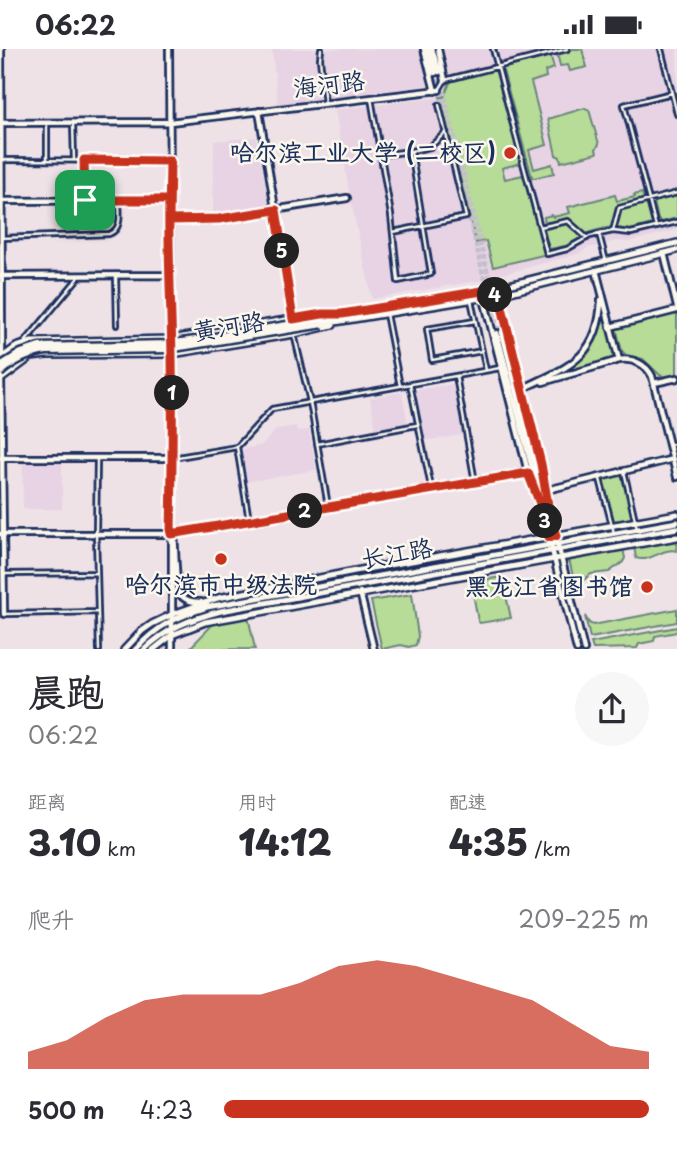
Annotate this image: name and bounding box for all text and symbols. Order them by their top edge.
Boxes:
text: 06:22 [35,5,116,44]
street label: 海河路 [291,61,367,105]
place label: 哈尔滨工业大学 (二校区) [230,133,496,169]
marker: 哈尔滨工业大学 (二校区) [502,145,518,161]
pin [55,170,115,230]
icon: arrive [66,181,104,219]
pin: 5 [264,233,300,269]
text: 5 [275,236,288,264]
pin: 4 [477,278,512,313]
text: 4 [488,280,501,308]
street label: 黄河路 [190,302,267,348]
pin: 1 [154,375,190,411]
text: 1 [167,378,176,406]
pin: 2 [288,493,322,529]
text: 2 [298,496,311,524]
pin: 3 [528,503,562,539]
text: 3 [538,506,551,534]
street label: 长江路 [358,528,435,576]
marker: 哈尔滨市中级法院 [213,551,229,567]
place label: 哈尔滨市中级法院 [125,565,317,601]
place label: 黑龙江省图书馆 [465,567,633,603]
marker: 黑龙江省图书馆 [639,579,655,595]
text: 晨跑 [28,662,104,719]
button: share [575,672,649,746]
text: 06:22 [28,717,98,752]
text: 距离 [28,787,66,815]
text: 用时 [238,787,276,815]
text: 配速 [449,787,487,815]
text: 3.10 [28,815,101,868]
text: 14:12 [238,815,331,868]
text: 4:35 [449,815,528,868]
text: km [101,834,136,862]
text: /km [528,834,571,862]
text: 爬升 [28,901,74,936]
text: 209–225 m [518,901,649,936]
text: 500 m [28,1092,105,1127]
text: 4:23 [140,1092,193,1127]

